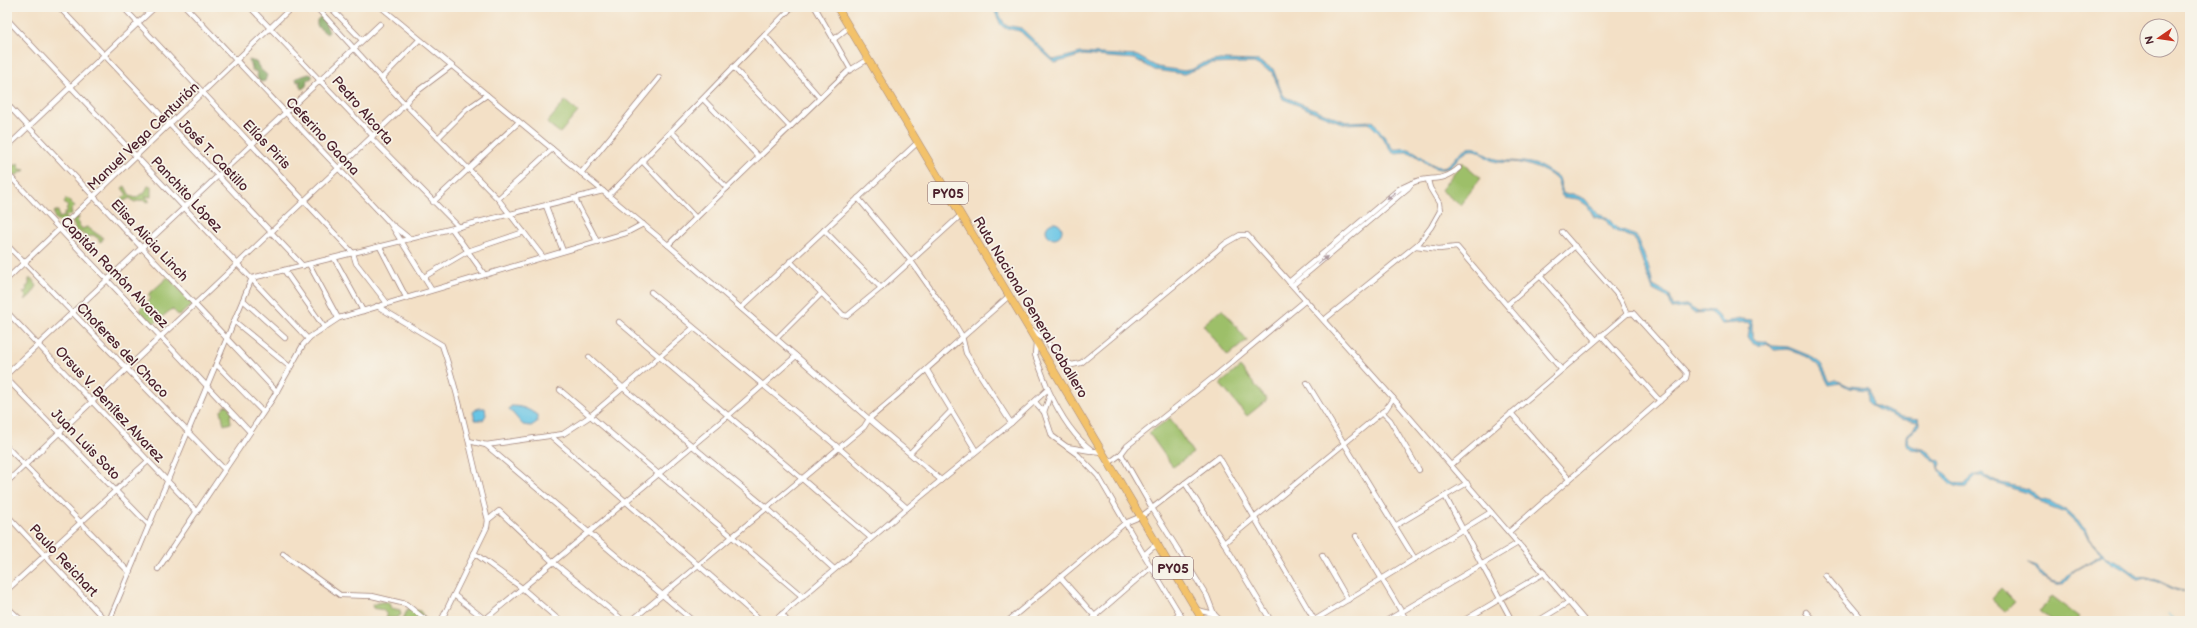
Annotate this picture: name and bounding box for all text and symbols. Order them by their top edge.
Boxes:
north arrow [2139,18,2179,58]
text: N [2142,35,2157,46]
street label: Pedro Alcorta [328,73,397,148]
street label: Manuel Vega Centurión [84,79,203,194]
street label: Ceferino Gaona [282,94,363,179]
street label: José T. Castillo [175,116,252,195]
street label: Elías Piris [239,116,294,172]
street label: Panchito López [147,153,226,236]
road number: PY05 [928,182,968,204]
one-way arrow [1385,191,1396,200]
street label: Elisa Alicia Linch [107,196,192,285]
street label: Capitán Ramón Alvarez [57,213,172,332]
street label: Ruta Nacional General Caballero [970,213,1092,401]
one-way arrow [1317,256,1328,265]
street label: Choferes del Chaco [73,299,172,401]
street label: Orsus V. Benítez Alvarez [52,343,168,466]
street label: Juan Luis Soto [47,405,124,483]
street label: Paulo Reichart [26,521,102,601]
road number: PY05 [1153,557,1193,579]

